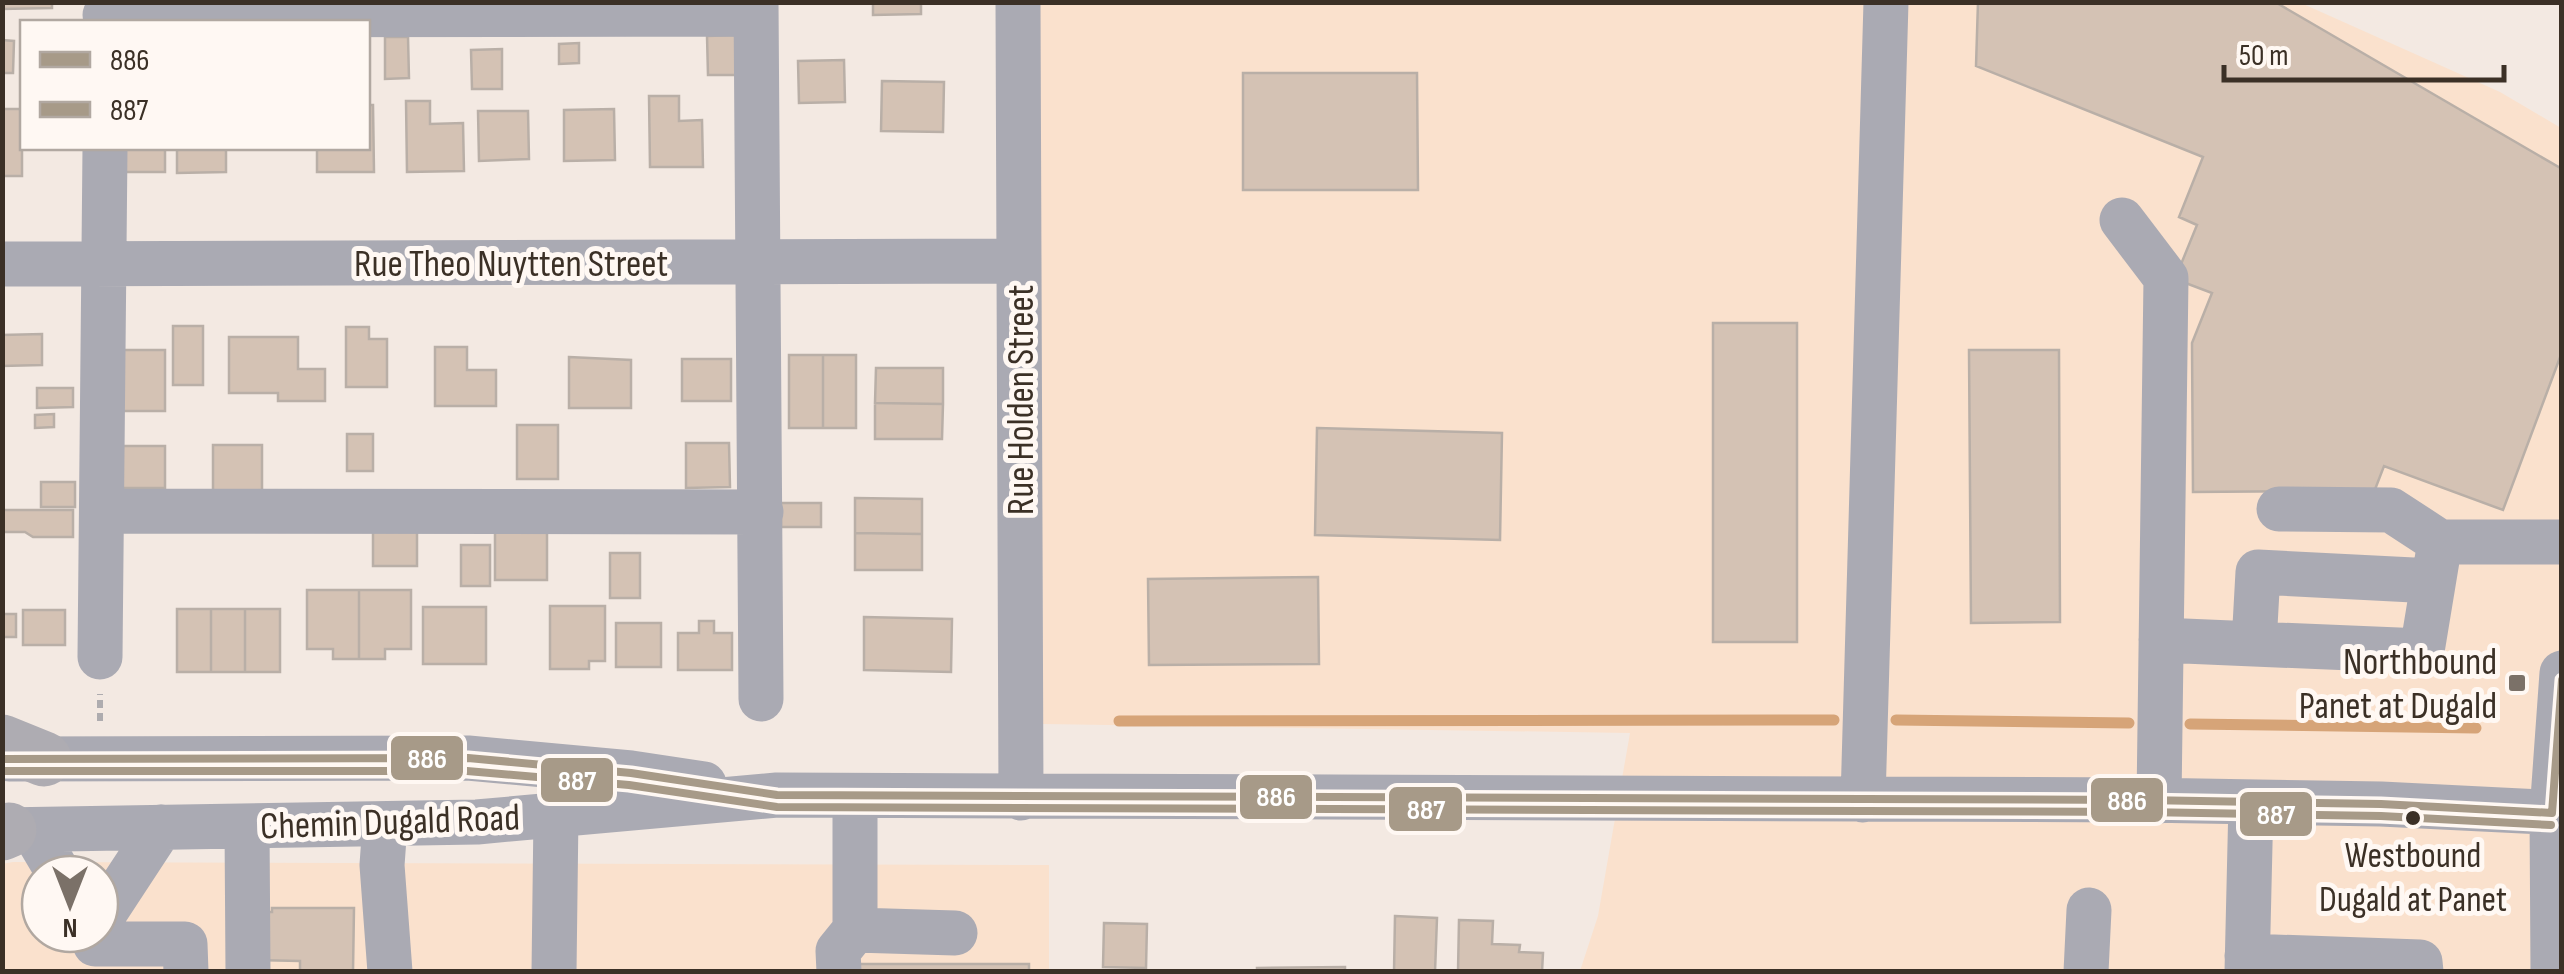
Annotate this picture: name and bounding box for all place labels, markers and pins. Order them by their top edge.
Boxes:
place label: Northbound Panet at Dugald [2299,640,2497,729]
marker: Northbound Panet at Dugald [2506,672,2528,694]
marker: Westbound Dugald at Panet [2403,808,2423,828]
place label: Westbound Dugald at Panet [2319,835,2507,922]

